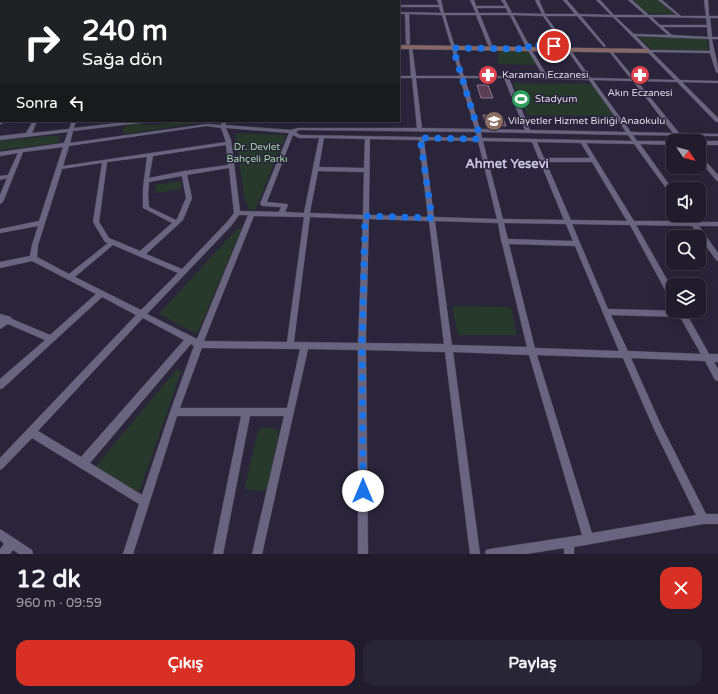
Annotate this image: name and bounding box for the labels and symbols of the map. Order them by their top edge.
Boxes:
pin [537,29,571,63]
pharmacy icon: Karaman Eczanesi [477,64,499,86]
pharmacy icon: Akın Eczanesi [629,64,651,86]
place label: Karaman Eczanesi [502,69,588,81]
place label: Akın Eczanesi [607,87,673,99]
sports icon: Stadyum [510,88,532,110]
place label: Stadyum [535,93,577,105]
school or university icon: Vilayetler Hizmet Birliği Anaokulu [483,110,505,132]
place label: Vilayetler Hizmet Birliği Anaokulu [508,115,665,127]
north arrow [666,134,706,174]
park label: Dr. Devlet Bahçeli Parkı [226,141,288,165]
district label: Ahmet Yesevi [465,156,549,172]
position arrow [342,470,384,512]

